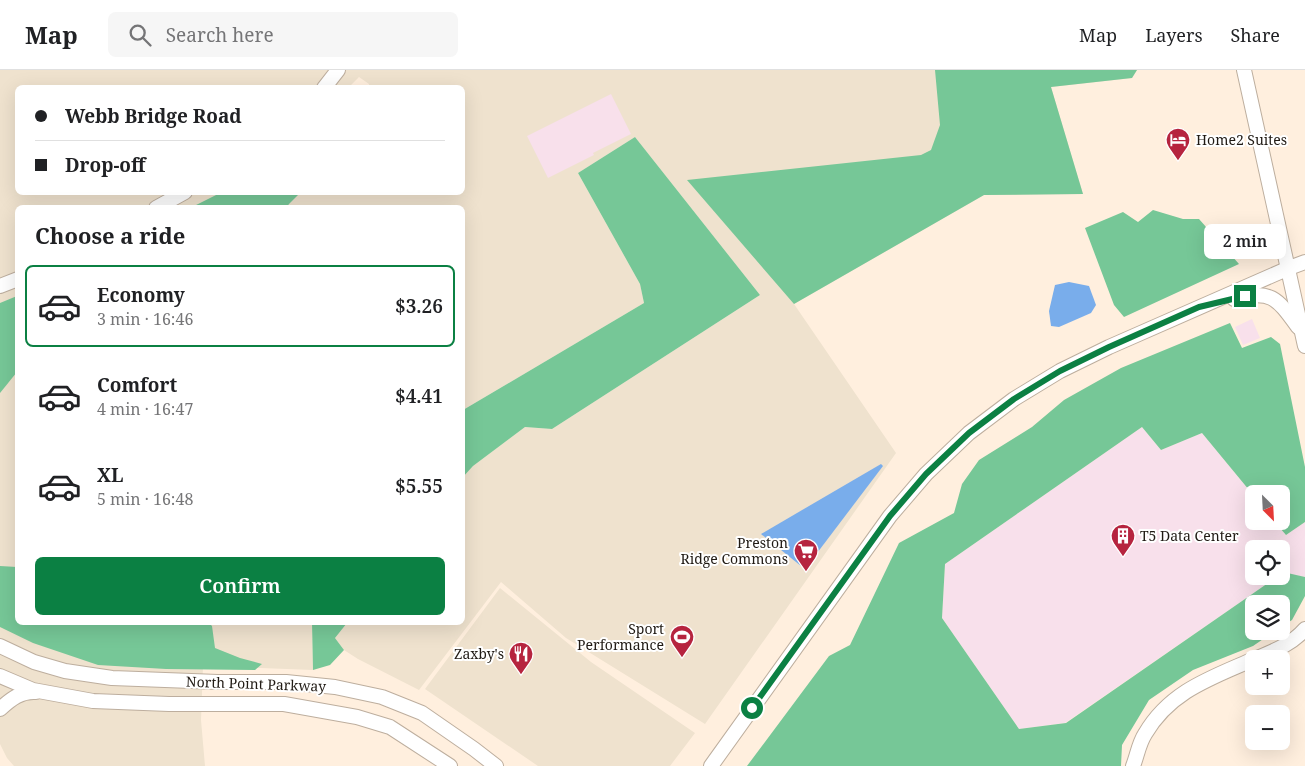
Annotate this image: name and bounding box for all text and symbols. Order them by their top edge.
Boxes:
search box [108,12,458,57]
text: Map [25,18,78,51]
icon: search [126,21,154,49]
text: Search here [166,22,274,48]
text: Map [1079,23,1117,47]
text: Layers [1145,23,1203,47]
text: Share [1231,23,1280,47]
text: Webb Bridge Road [65,103,242,129]
hotel icon: Home2 Suites [1165,127,1191,161]
place label: Home2 Suites [1196,130,1287,149]
text: Drop-off [65,152,145,178]
text: Choose a ride [35,220,185,250]
callout: 2 min [1204,224,1286,258]
text: 2 min [1223,230,1267,252]
text: Economy [97,282,185,308]
icon: car [37,284,82,329]
route end [1234,285,1256,307]
text: $3.26 [395,293,443,319]
text: 3 min · 16:46 [97,308,193,330]
text: Comfort [97,372,177,398]
icon: car [37,374,82,419]
text: $4.41 [395,383,443,409]
text: 4 min · 16:47 [97,398,193,420]
text: XL [97,462,123,488]
icon: car [37,464,82,509]
text: $5.55 [395,473,443,499]
north arrow [1245,485,1290,530]
map controls [1245,485,1290,750]
text: 5 min · 16:48 [97,488,193,510]
building icon: T5 Data Center [1110,523,1136,557]
place label: T5 Data Center [1140,526,1239,545]
place label: Preston Ridge Commons [681,533,788,568]
supermarket icon: Preston Ridge Commons [793,538,819,572]
button: locate [1245,540,1290,585]
button: Confirm [35,557,445,615]
button: layers [1245,595,1290,640]
place label: Sport Performance [577,619,664,654]
sports icon: Sport Performance [669,624,695,658]
restaurant icon: Zaxby's [508,641,534,675]
place label: Zaxby's [454,644,504,663]
button: + [1245,650,1290,695]
street label: North Point Parkway [186,672,326,695]
route start [741,697,763,719]
button: − [1245,705,1290,750]

